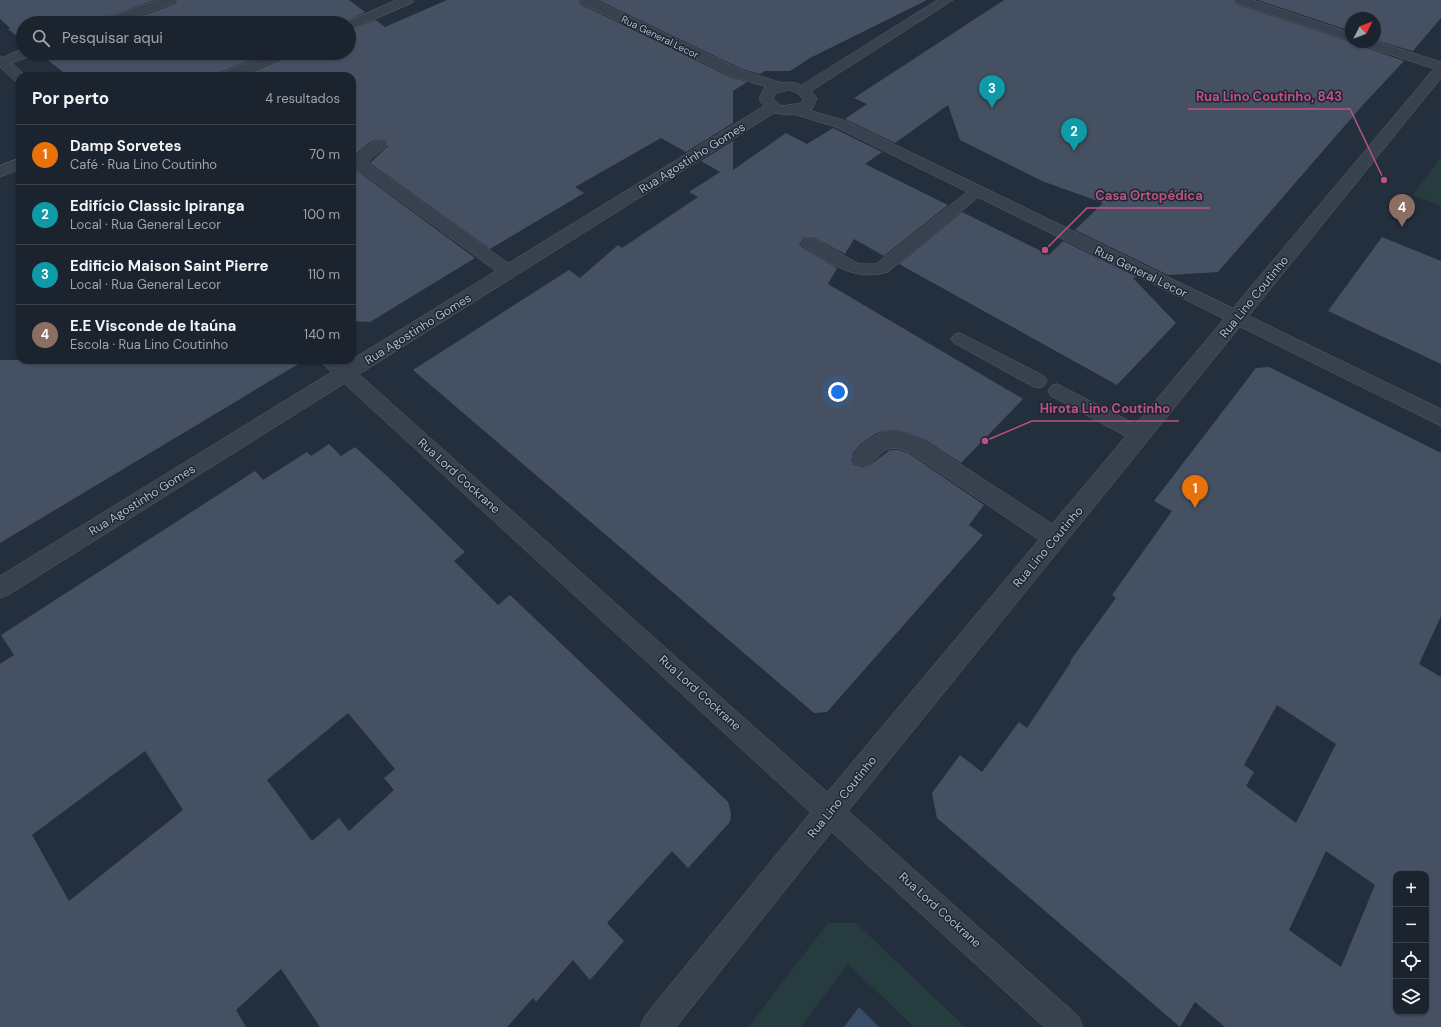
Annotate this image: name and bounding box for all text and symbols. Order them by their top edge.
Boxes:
north arrow [1345,12,1381,48]
street label: Rua General Lecor [619,13,701,62]
search box [16,16,356,60]
icon: search [30,27,52,49]
text: Pesquisar aqui [62,28,163,48]
pin: 3 [979,75,1005,108]
callout: Rua Lino Coutinho, 843 [1188,84,1350,109]
text: Por perto [32,87,109,109]
text: Rua Lino Coutinho, 843 [1196,88,1342,105]
text: 4 resultados [265,90,340,107]
pin: 2 [1061,118,1087,151]
street label: Rua Agostinho Gomes [636,119,748,197]
text: Damp Sorvetes [70,136,182,156]
text: 1 [43,146,47,163]
text: 70 m [309,146,340,163]
text: Café · Rua Lino Coutinho [70,156,217,173]
callout: Casa Ortopédica [1087,183,1210,208]
text: Casa Ortopédica [1095,187,1203,204]
pin: 4 [1389,194,1415,227]
text: Edifício Classic Ipiranga [70,196,245,216]
text: 2 [41,206,49,223]
text: 100 m [303,206,340,223]
text: Local · Rua General Lecor [70,216,221,233]
street label: Rua General Lecor [1092,243,1191,302]
street label: Rua Lino Coutinho [1216,253,1292,341]
text: Edificio Maison Saint Pierre [70,256,269,276]
text: 3 [41,266,49,283]
text: 110 m [308,266,340,283]
text: Local · Rua General Lecor [70,276,221,293]
street label: Rua Agostinho Gomes [362,290,474,368]
text: E.E Visconde de Itaúna [70,316,236,336]
text: 4 [41,326,49,343]
text: 140 m [304,326,340,343]
text: Escola · Rua Lino Coutinho [70,336,228,353]
your location [828,382,848,402]
callout: Hirota Lino Coutinho [1032,396,1179,421]
text: Hirota Lino Coutinho [1040,400,1170,417]
street label: Rua Lord Cockrane [415,435,504,517]
street label: Rua Agostinho Gomes [86,461,198,539]
pin: 1 [1182,475,1208,508]
street label: Rua Lino Coutinho [1009,503,1087,591]
street label: Rua Lord Cockrane [656,652,745,734]
street label: Rua Lino Coutinho [804,753,880,841]
street label: Rua Lord Cockrane [896,869,985,951]
map controls [1393,871,1429,1015]
button: + [1393,871,1429,907]
button: − [1393,907,1429,943]
button: locate [1393,943,1429,979]
button: layers [1393,979,1429,1015]

